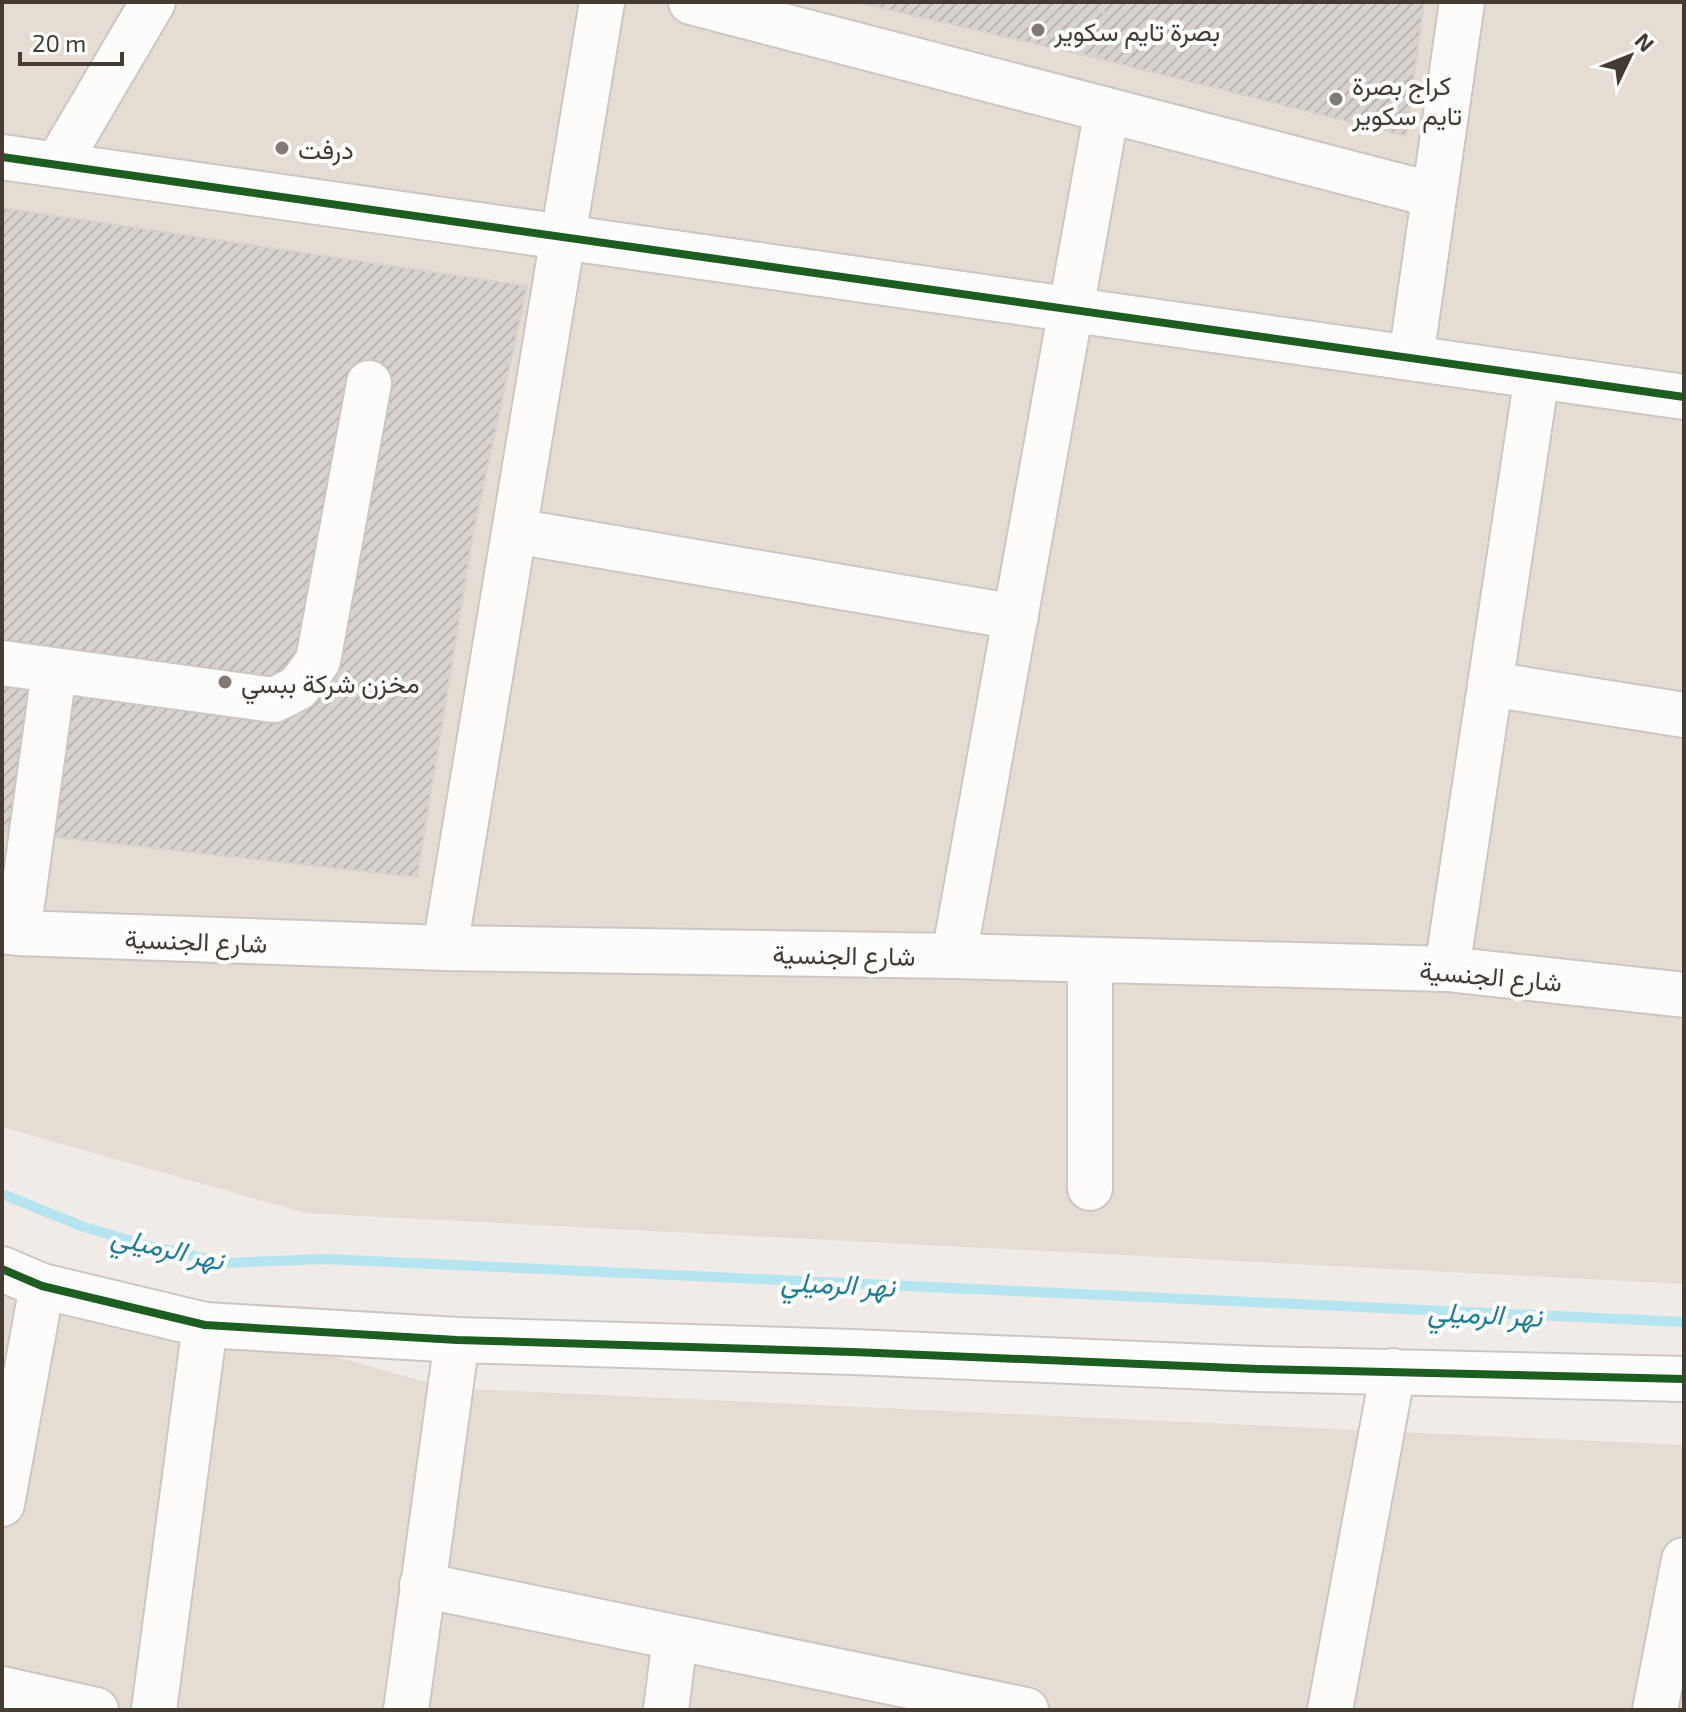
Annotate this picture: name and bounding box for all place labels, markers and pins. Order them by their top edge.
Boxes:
place label: بصرة تايم سكوير [1053,15,1220,49]
marker: بصرة تايم سكوير [1029,21,1047,39]
place label: كراج بصرة تايم سكوير [1351,69,1462,133]
marker: كراج بصرة تايم سكوير [1327,90,1345,108]
place label: درفت [298,133,354,166]
marker: درفت [273,139,291,157]
place label: مخزن شركة ببسي [241,667,420,705]
marker: مخزن شركة ببسي [216,673,234,691]

